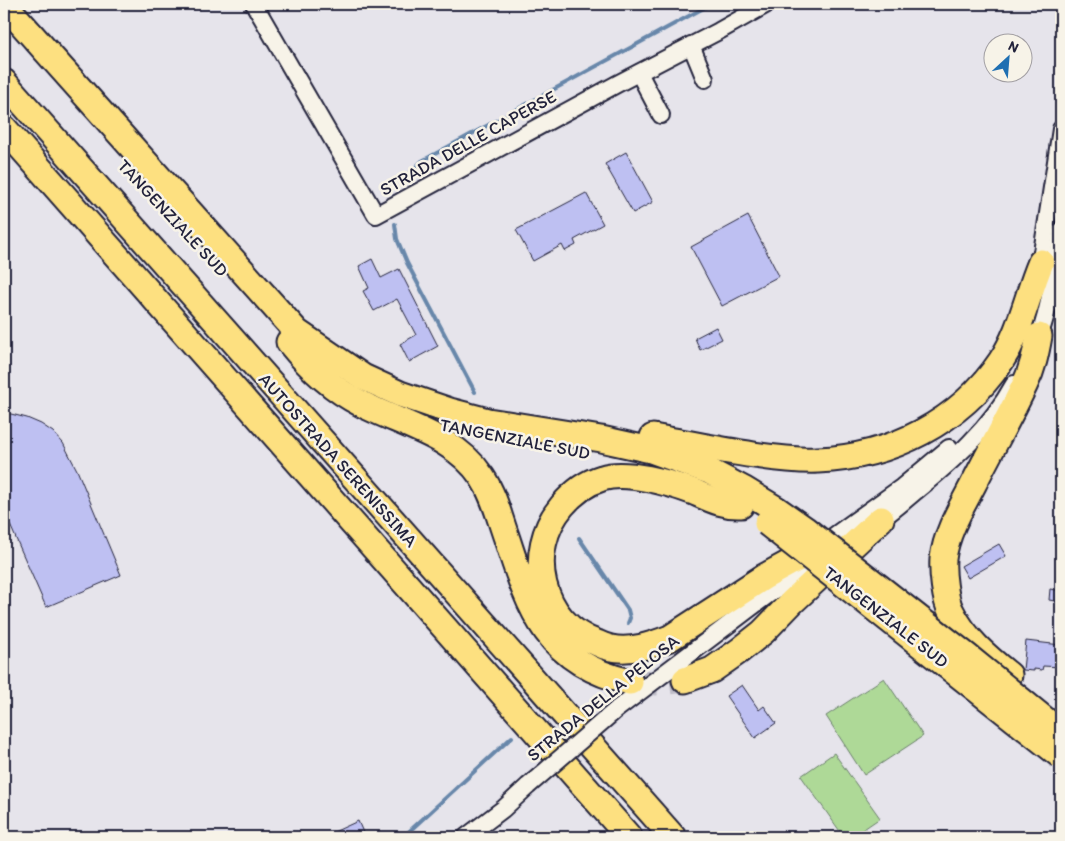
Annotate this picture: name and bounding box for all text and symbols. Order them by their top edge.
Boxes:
north arrow [982,32,1032,82]
text: N [1006,37,1021,56]
street label: STRADA DELLE CAPERSE [376,85,560,201]
street label: TANGENZIALE SUD [113,155,233,281]
street label: AUTOSTRADA SERENISSIMA [254,368,422,552]
street label: TANGENZIALE SUD [438,414,592,464]
street label: TANGENZIALE SUD [819,561,953,673]
street label: STRADA DELLA PELOSA [522,630,684,766]

